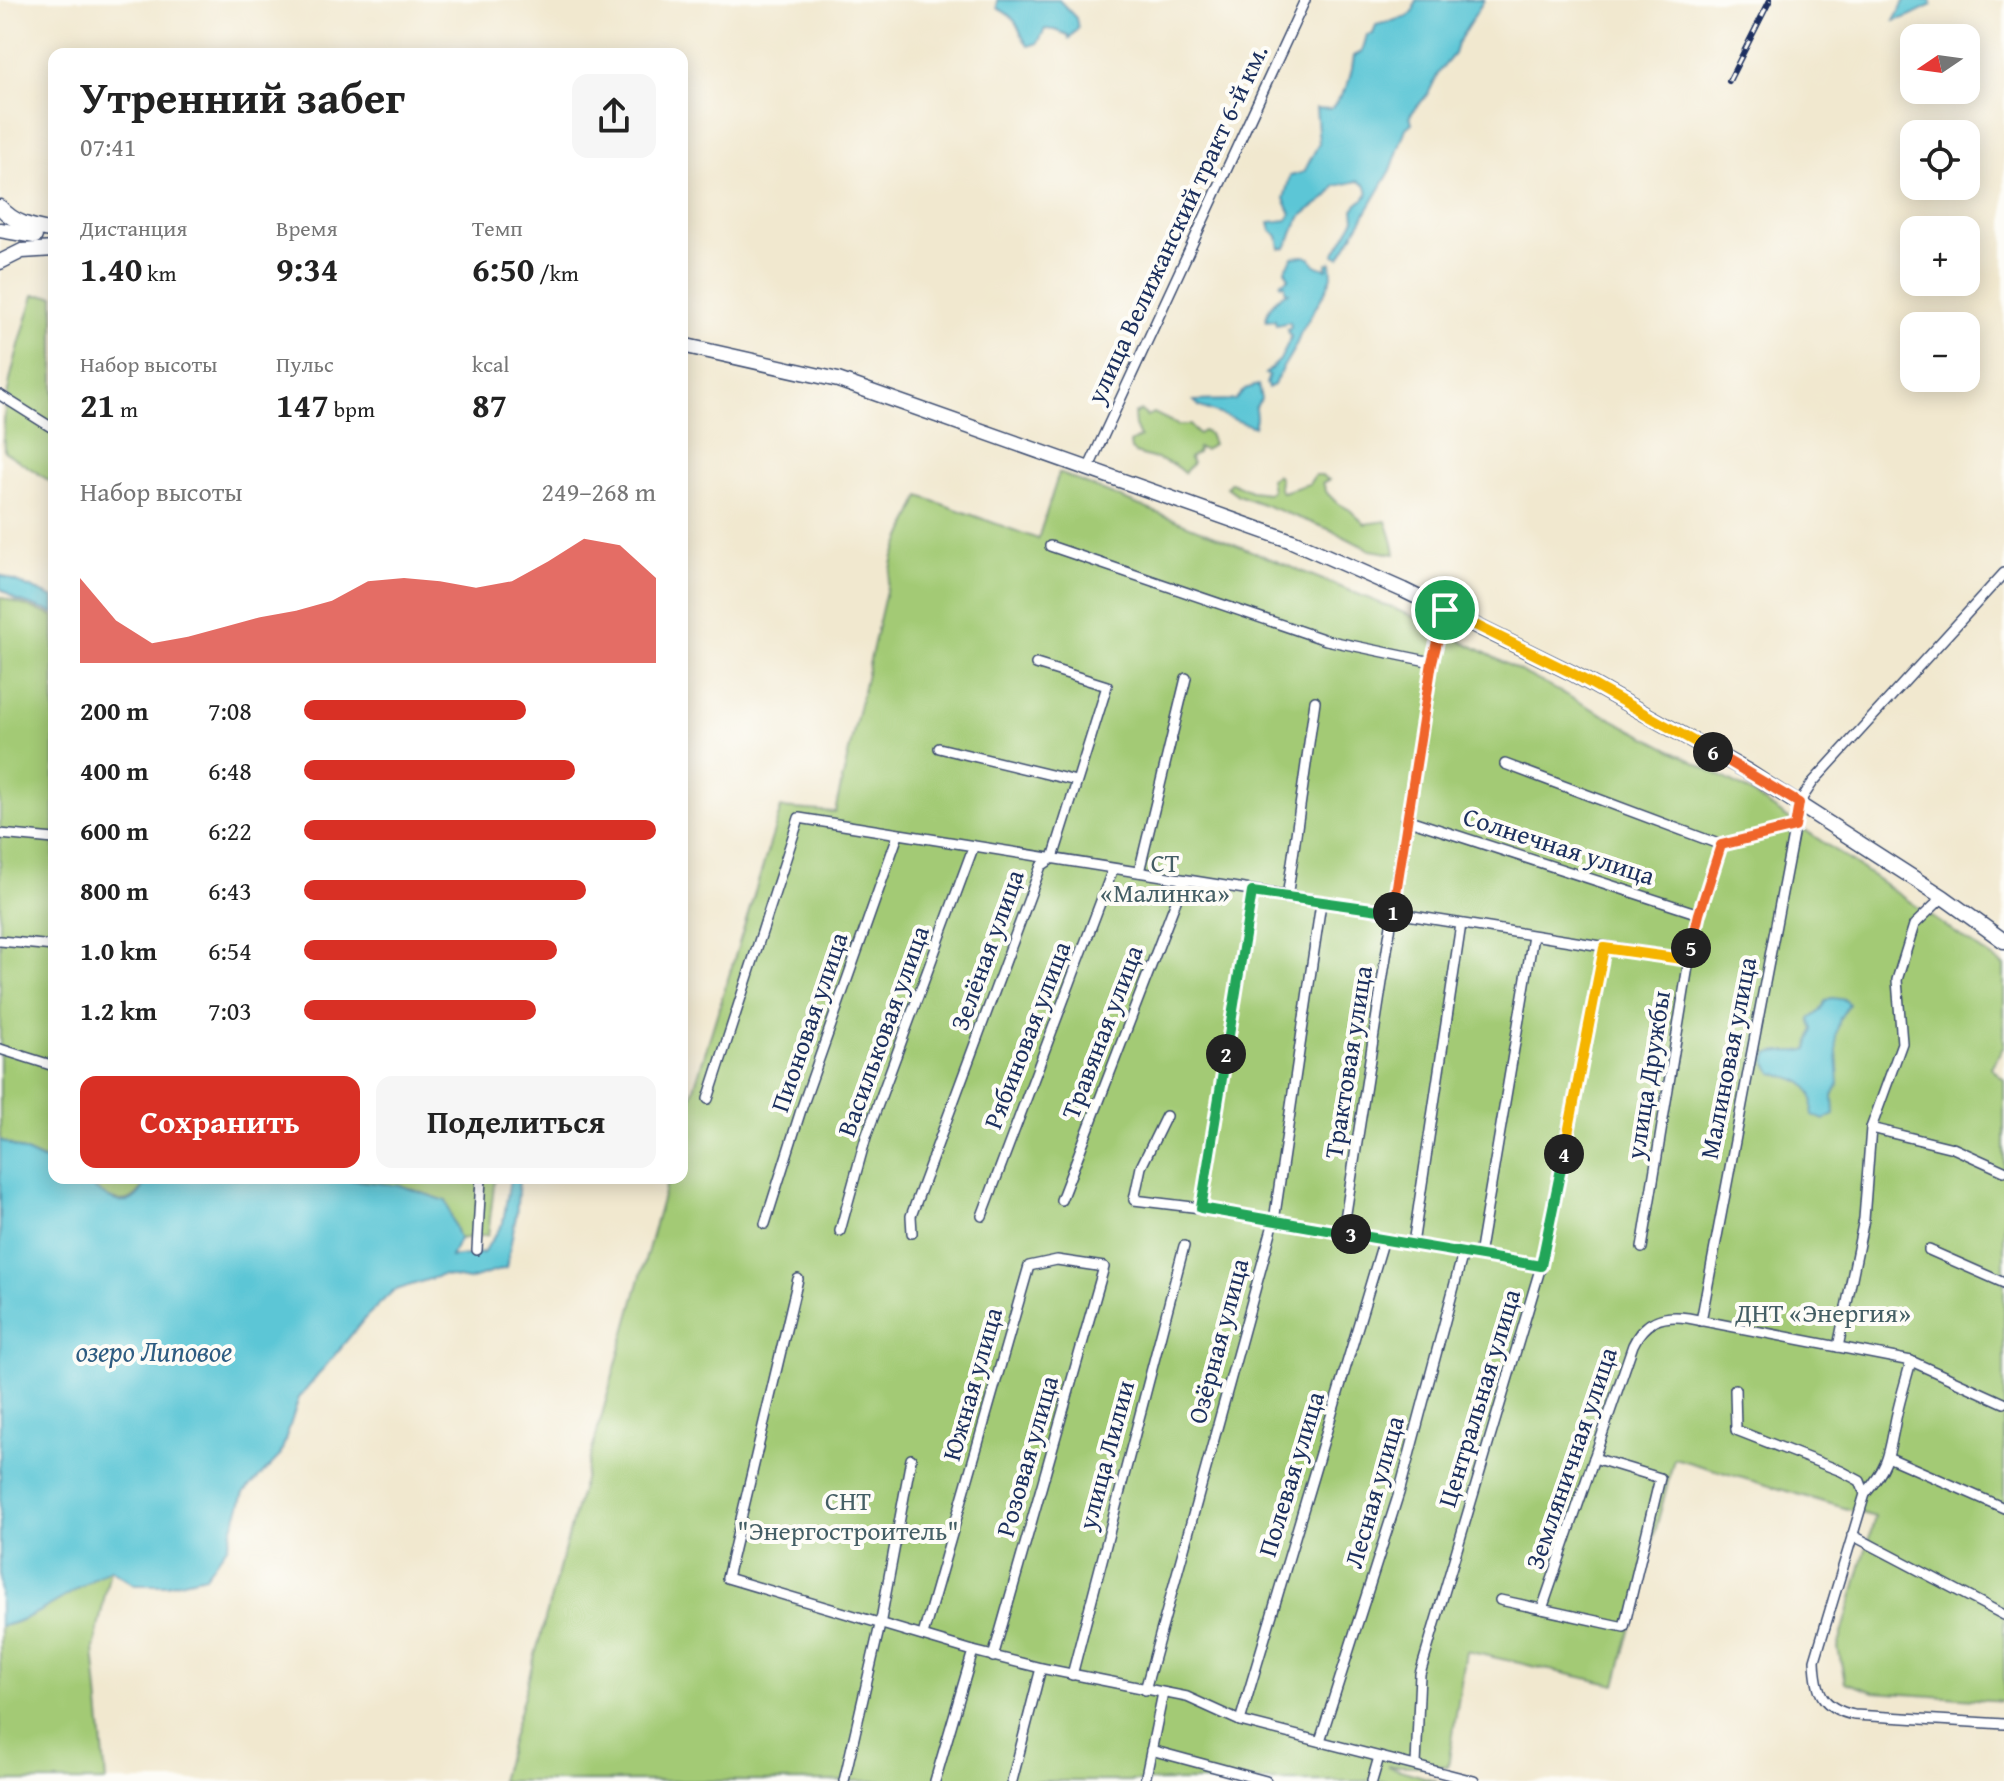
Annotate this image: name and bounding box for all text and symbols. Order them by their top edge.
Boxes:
north arrow [1900,24,1980,104]
map controls [1900,24,1980,392]
street label: улица Велижанский тракт 6-й км. [1075,38,1277,411]
text: Утренний забег [80,65,405,129]
button: share [572,74,656,158]
button: locate [1900,120,1980,200]
text: 07:41 [80,127,136,166]
text: Дистанция [80,212,188,244]
text: Время [276,212,338,244]
text: Темп [472,212,523,244]
button: + [1900,216,1980,296]
text: 1.40 [80,244,142,293]
text: 9:34 [276,244,338,293]
text: 6:50 [472,244,534,293]
text: km [142,257,176,289]
text: /km [534,257,579,289]
button: − [1900,312,1980,392]
text: Набор высоты [80,348,217,380]
text: Пульс [276,348,334,380]
text: kcal [472,348,510,380]
text: 21 [80,380,115,429]
text: 147 [276,380,329,429]
text: 87 [472,380,507,429]
text: m [115,393,138,425]
text: bpm [329,393,375,425]
text: Набор высоты [80,472,242,511]
text: 249–268 m [542,472,656,511]
pin [1411,576,1479,644]
icon: arrive [1423,588,1467,632]
text: 200 m [80,691,148,730]
text: 7:08 [208,691,252,730]
pin: 6 [1693,732,1733,772]
text: 6 [1707,736,1719,768]
text: 400 m [80,751,148,790]
text: 6:48 [208,751,252,790]
street label: Солнечная улица [1458,796,1661,895]
text: 600 m [80,811,148,850]
text: 6:22 [208,811,252,850]
park label: CТ «Малинка» [1100,843,1230,912]
street label: Зелёная улица [939,863,1034,1036]
text: 800 m [80,871,148,910]
text: 6:43 [208,871,252,910]
pin: 1 [1373,892,1413,932]
text: 1 [1387,896,1399,928]
street label: Васильковая улица [826,919,939,1142]
street label: Пионовая улица [759,926,858,1117]
pin: 5 [1671,928,1711,968]
text: 1.0 km [80,931,157,970]
text: 6:54 [208,931,252,970]
text: 5 [1685,932,1697,964]
street label: Рябиновая улица [973,935,1081,1134]
street label: Травяная улица [1050,939,1153,1124]
street label: Малиновая улица [1689,953,1766,1162]
street label: Трактовая улица [1313,962,1382,1161]
street label: улица Дружбы [1615,988,1680,1163]
text: 1.2 km [80,991,157,1030]
text: 7:03 [208,991,252,1030]
pin: 2 [1206,1034,1246,1074]
text: 2 [1220,1038,1232,1070]
button: Сохранить [80,1076,360,1168]
button: Поделиться [376,1076,656,1168]
pin: 4 [1544,1134,1584,1174]
text: 4 [1558,1138,1570,1170]
pin: 3 [1331,1214,1371,1254]
text: 3 [1345,1218,1357,1250]
street label: Озёрная улица [1177,1253,1258,1428]
street label: Центральная улица [1427,1283,1530,1512]
park label: ДНТ «Энергия» [1734,1293,1911,1332]
street label: Южная улица [931,1302,1012,1465]
water label: озеро Липовое [76,1330,232,1371]
street label: Земляничная улица [1514,1341,1627,1574]
street label: Розовая улица [985,1370,1068,1541]
street label: улица Лилии [1067,1376,1144,1535]
street label: Полевая улица [1247,1386,1334,1561]
street label: Лесная улица [1333,1411,1414,1573]
park label: СНТ "Энергостроитель" [737,1481,959,1550]

